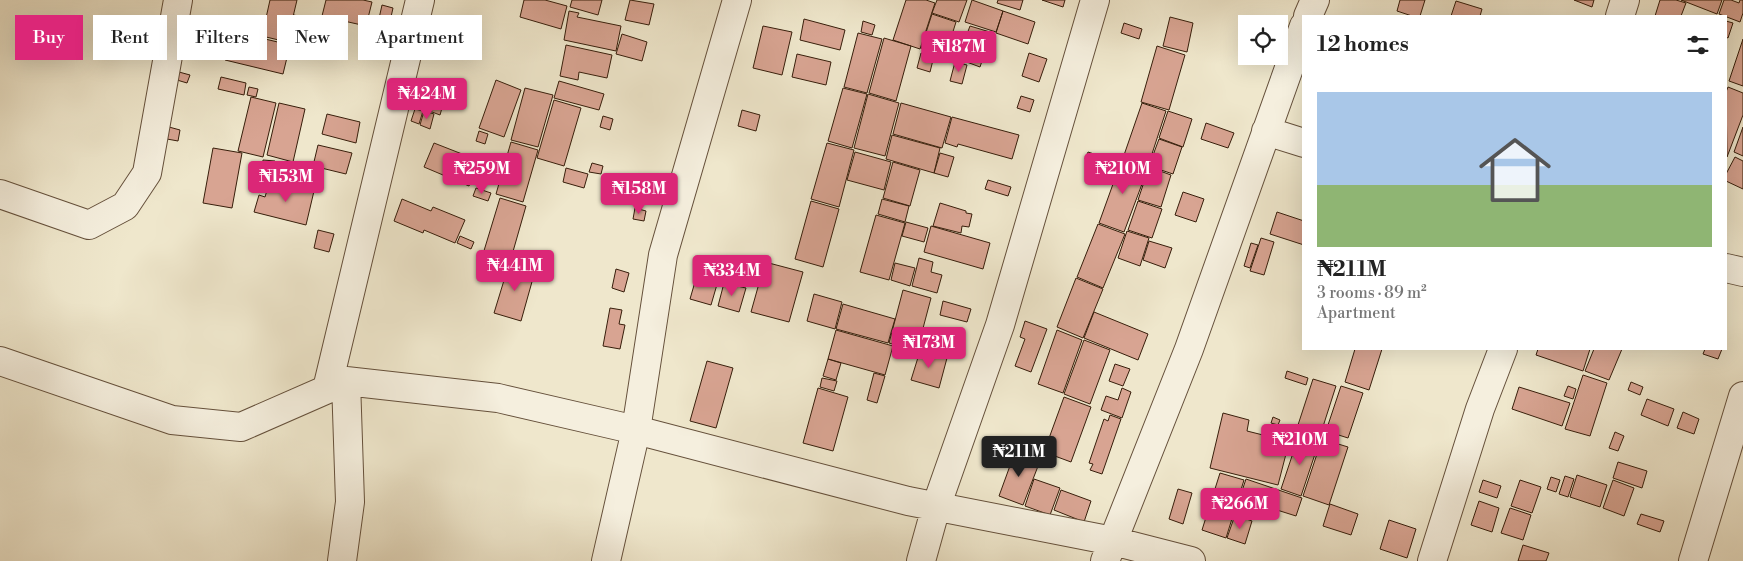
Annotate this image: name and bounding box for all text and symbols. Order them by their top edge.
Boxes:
chip: Buy [15,15,83,60]
chip: Rent [93,15,167,60]
chip: Filters [177,15,267,60]
chip: New [277,15,348,60]
chip: Apartment [358,15,482,60]
map controls [1238,15,1288,65]
button: locate [1238,15,1288,65]
pin: ₦187M [924,30,994,73]
icon: filters [1684,31,1712,59]
text: 12 homes [1317,32,1409,58]
text: ₦187M [932,37,986,57]
pin: ₦424M [392,78,462,120]
text: ₦424M [398,84,456,104]
icon: home [1470,125,1560,215]
pin: ₦259M [447,152,517,195]
pin: ₦210M [1088,152,1158,195]
text: ₦259M [454,159,510,179]
text: ₦210M [1095,159,1151,179]
pin: ₦153M [251,160,321,203]
text: ₦153M [259,167,313,187]
pin: ₦158M [604,172,674,215]
text: ₦158M [612,179,666,199]
pin: ₦441M [480,250,550,292]
pin: ₦334M [697,254,767,297]
text: ₦441M [487,256,543,276]
text: ₦211M [1317,257,1386,283]
text: ₦334M [704,261,760,281]
text: 3 rooms · 89 m² [1317,283,1427,303]
text: Apartment [1317,303,1396,323]
pin: ₦173M [894,326,964,369]
text: ₦173M [903,333,955,353]
pin: ₦210M [1265,424,1335,466]
text: ₦210M [1272,430,1328,450]
pin: ₦211M [984,436,1054,478]
text: ₦211M [993,442,1045,462]
pin: ₦266M [1205,488,1275,530]
text: ₦266M [1212,494,1268,514]

